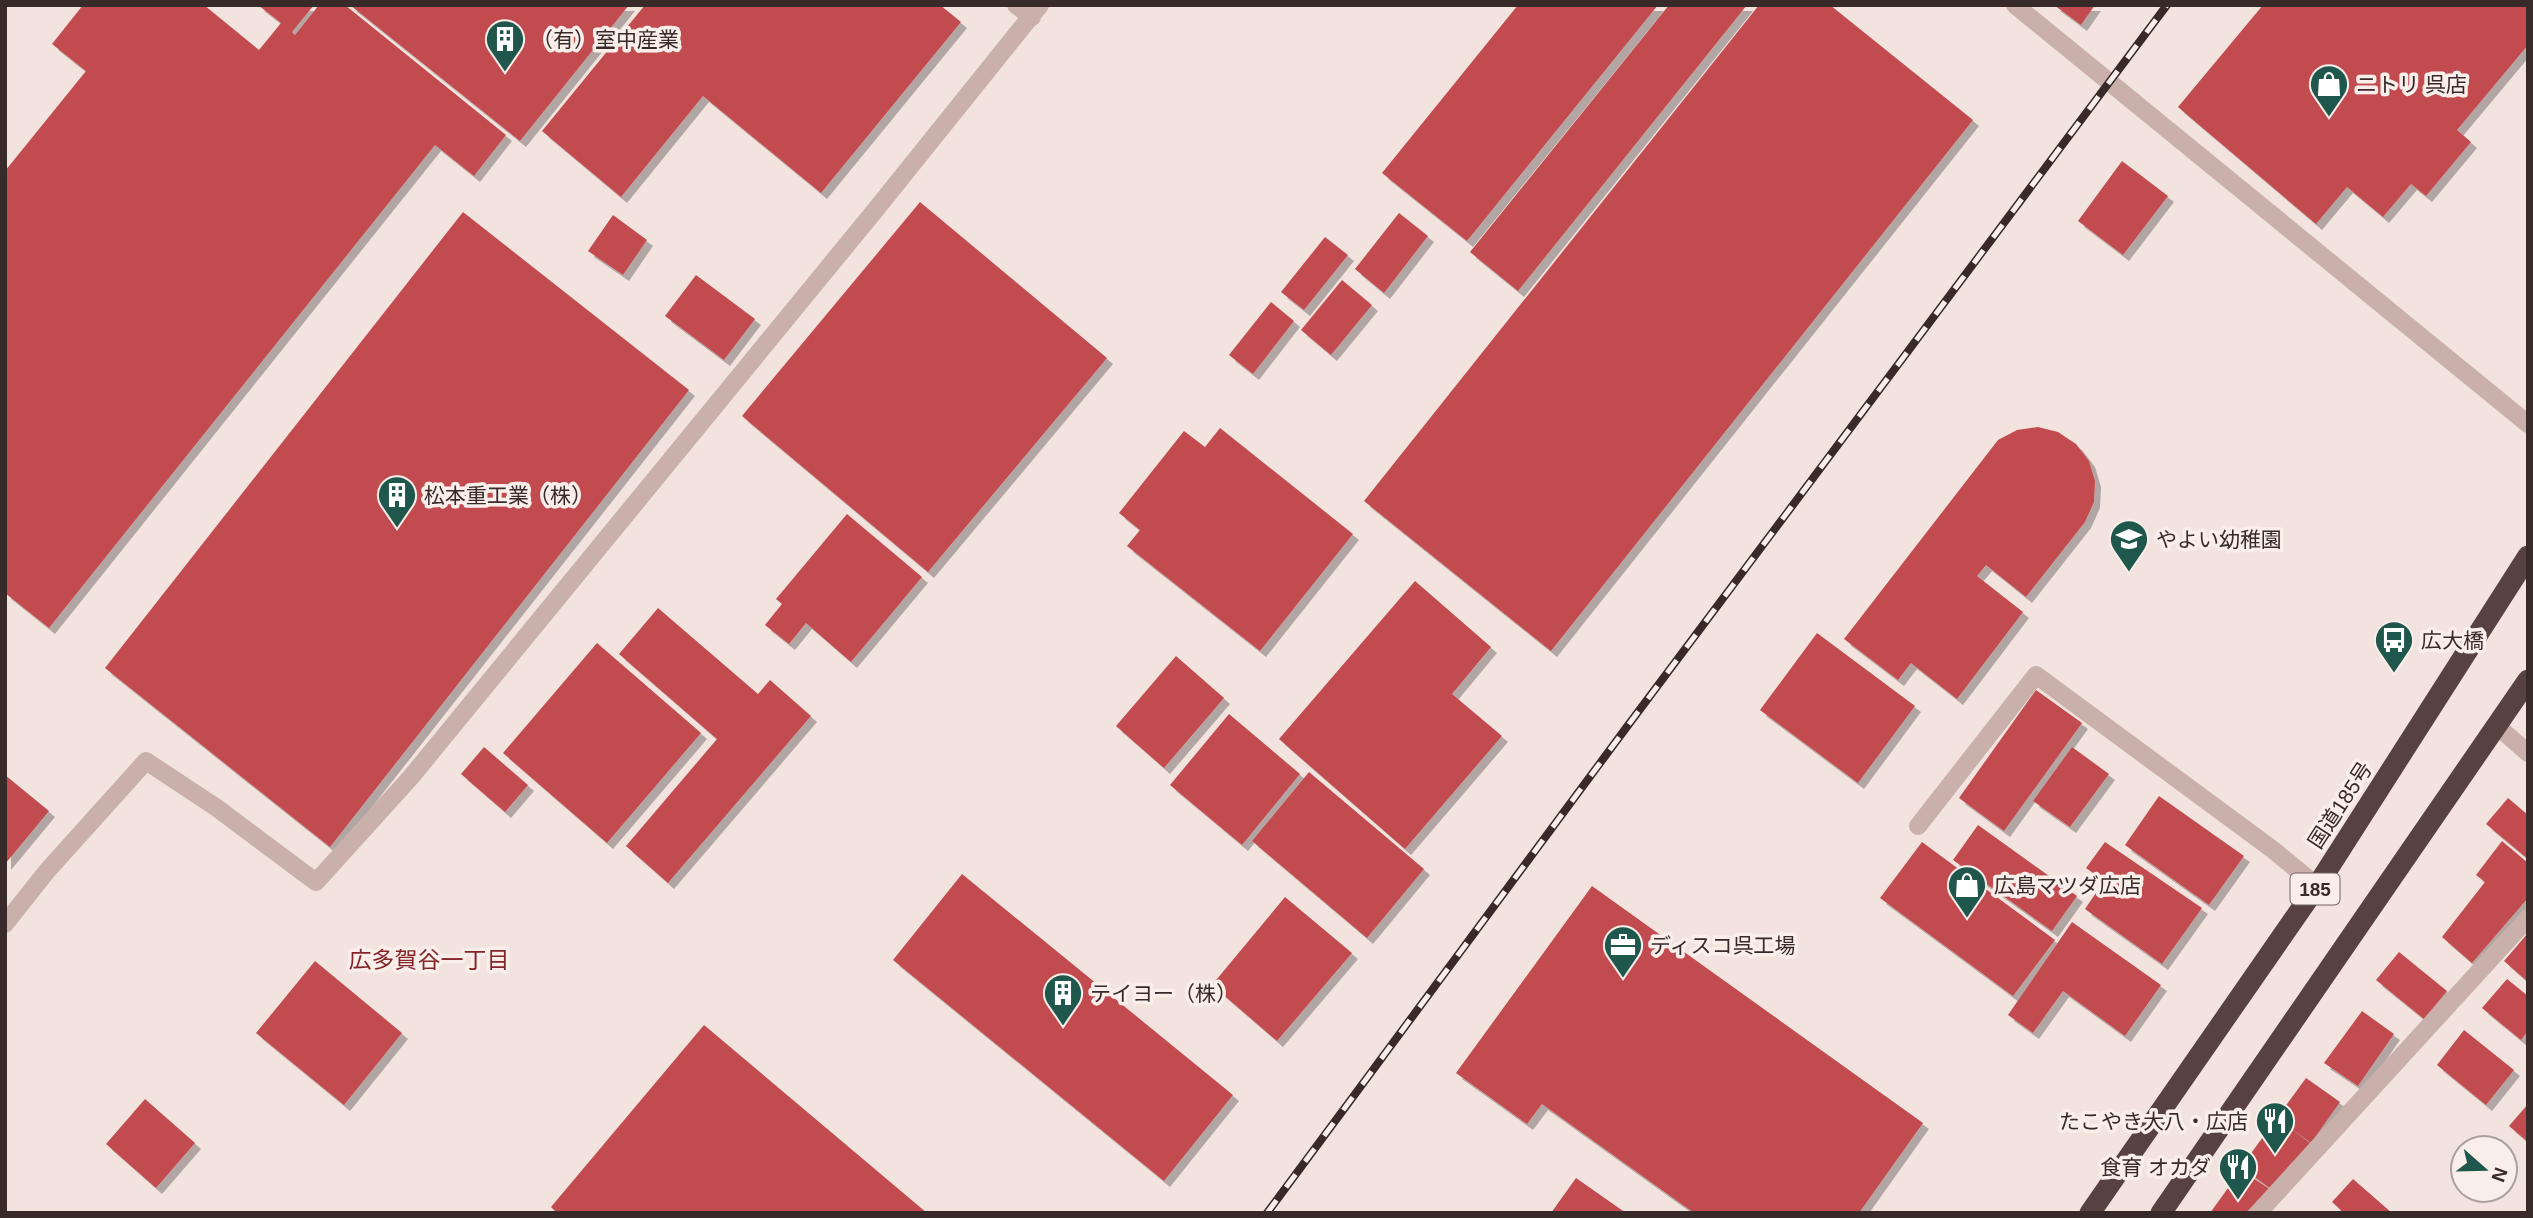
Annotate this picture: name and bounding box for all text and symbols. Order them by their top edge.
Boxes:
building icon: （有）室中産業 [484,18,526,73]
place label: （有）室中産業 [532,28,679,51]
shop icon: ニトリ 呉店 [2308,63,2350,118]
place label: ニトリ 呉店 [2356,73,2467,96]
building icon: 松本重工業（株） [376,474,418,529]
place label: 松本重工業（株） [424,484,592,507]
school or university icon: やよい幼稚園 [2108,518,2150,573]
place label: やよい幼稚園 [2156,528,2282,551]
bus stop icon: 広大橋 [2373,619,2415,674]
place label: 広大橋 [2421,629,2484,652]
street label: 国道185号 [2304,758,2376,852]
shop icon: 広島マツダ広店 [1946,864,1988,919]
place label: 広島マツダ広店 [1994,874,2141,897]
road number: 185 [2290,874,2340,904]
office icon: ディスコ呉工場 [1602,924,1644,979]
place label: ディスコ呉工場 [1650,934,1796,957]
district label: 広多賀谷一丁目 [349,947,510,973]
building icon: テイヨー（株） [1042,972,1084,1027]
place label: テイヨー（株） [1090,982,1237,1005]
restaurant icon: たこやき大八・広店 [2254,1100,2296,1155]
place label: たこやき大八・広店 [2059,1110,2248,1133]
north arrow [2449,1134,2519,1204]
restaurant icon: 食育 オカダ [2217,1146,2259,1201]
place label: 食育 オカダ [2100,1156,2211,1179]
text: N [2487,1165,2512,1185]

